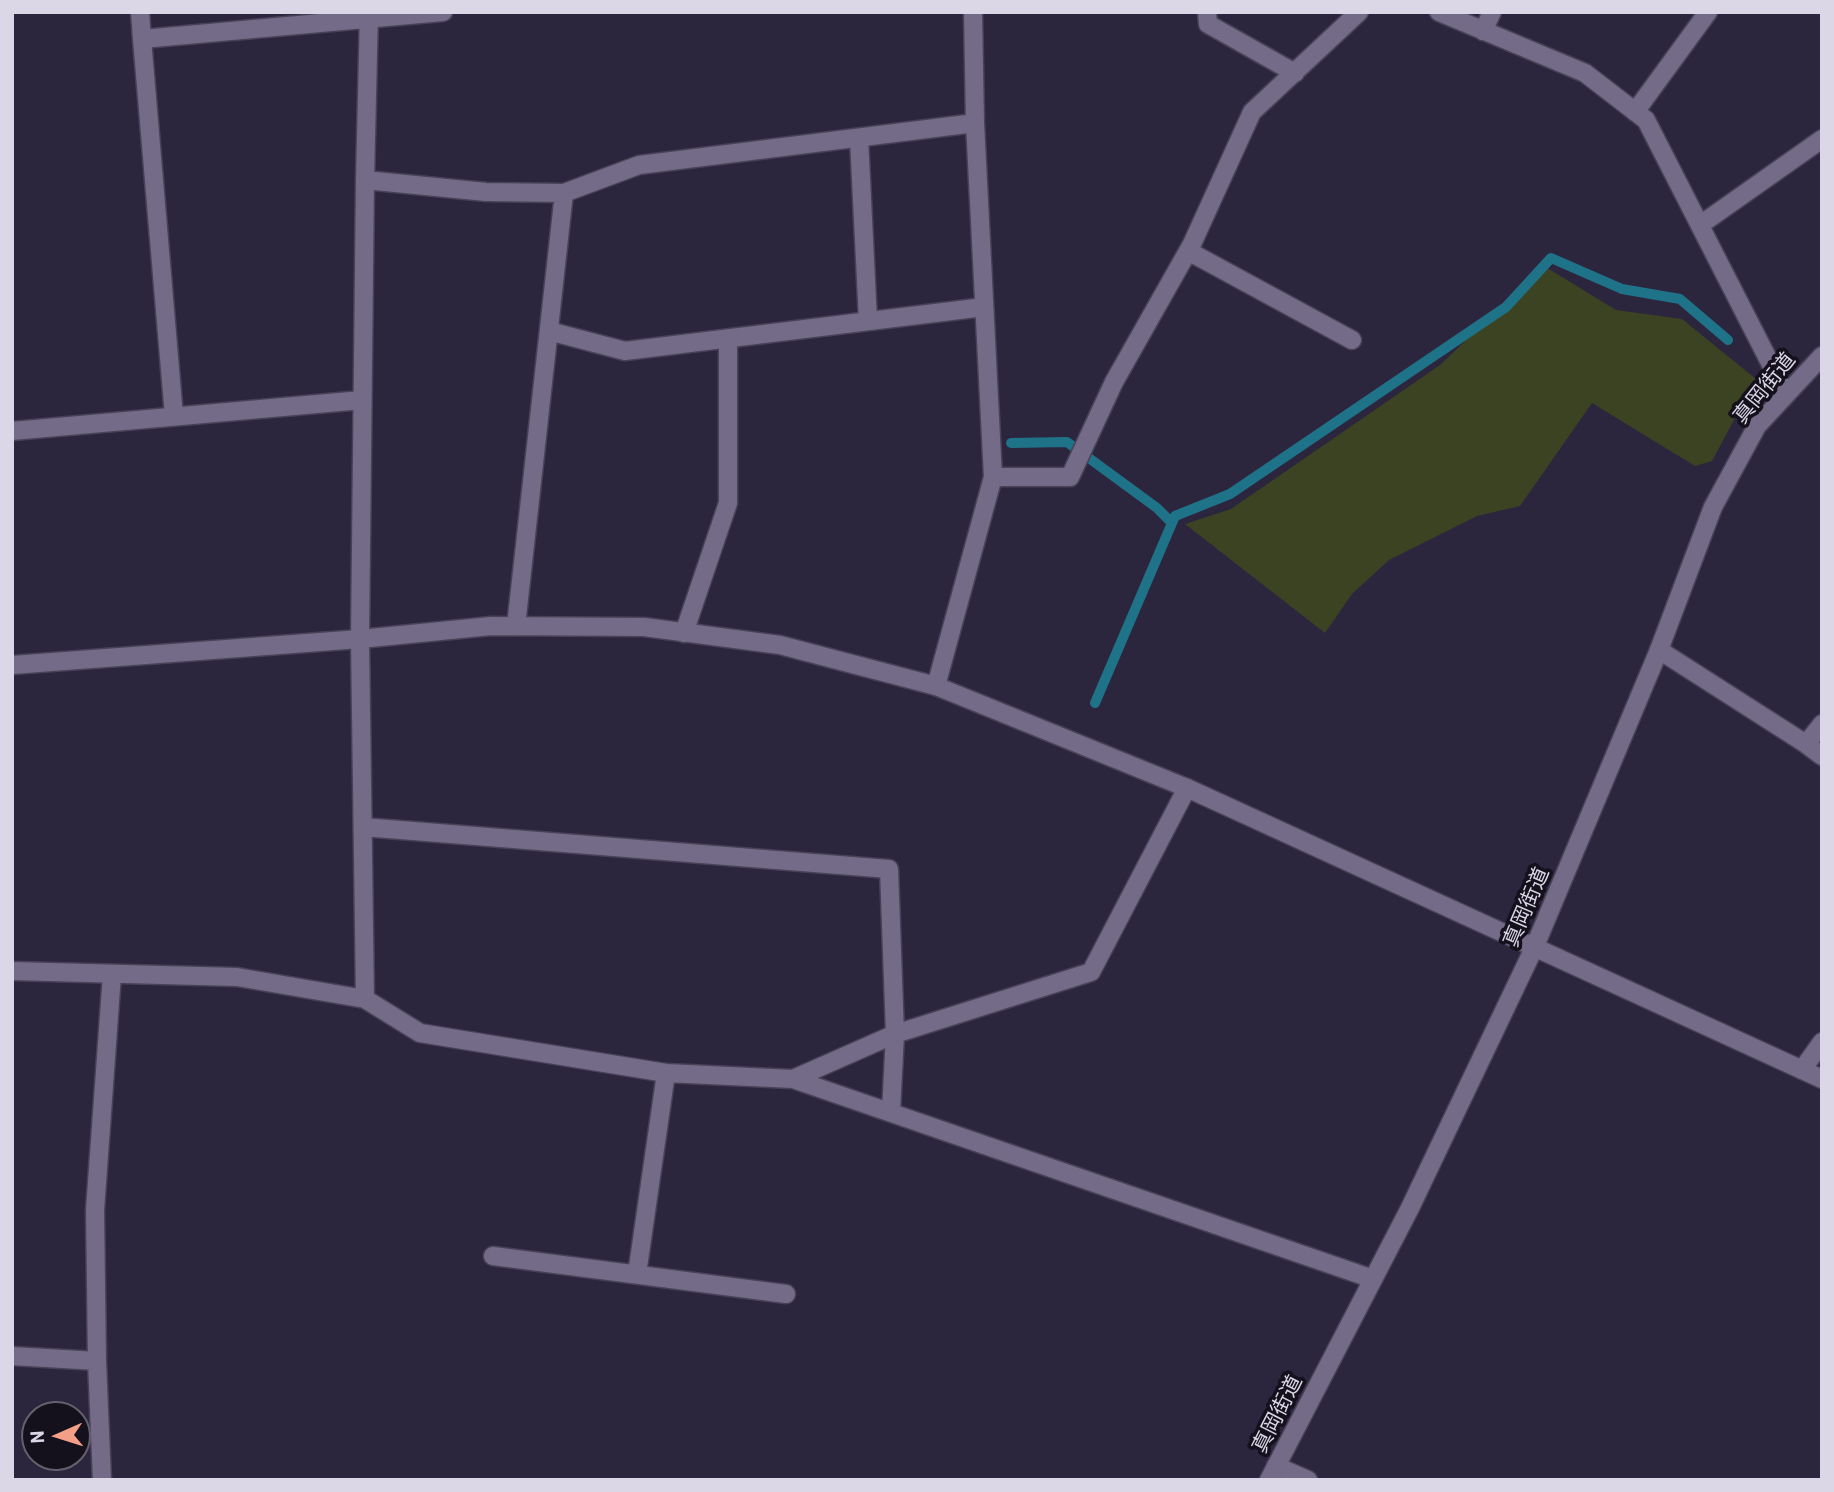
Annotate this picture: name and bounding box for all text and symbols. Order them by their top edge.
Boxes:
street label: 真岡街道 [1728,347,1800,429]
street label: 真岡街道 [1498,863,1554,951]
street label: 真岡街道 [1247,1371,1307,1457]
north arrow [21,1401,91,1471]
text: N [25,1430,48,1444]

